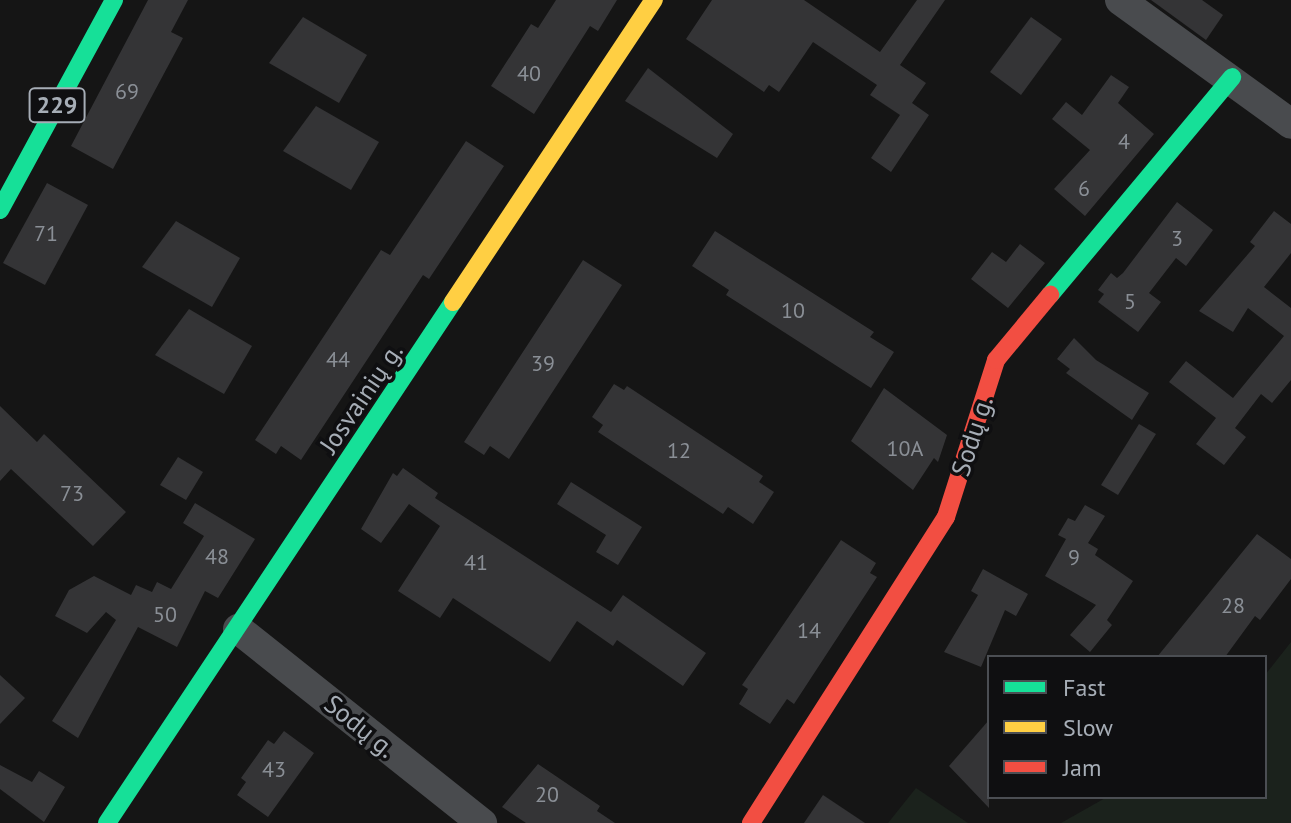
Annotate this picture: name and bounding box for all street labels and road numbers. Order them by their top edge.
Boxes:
road number: 229 [27,85,87,125]
street label: Josvainių g. [313,337,409,459]
street label: Sodų g. [944,392,1000,480]
street label: Sodų g. [318,688,402,764]

